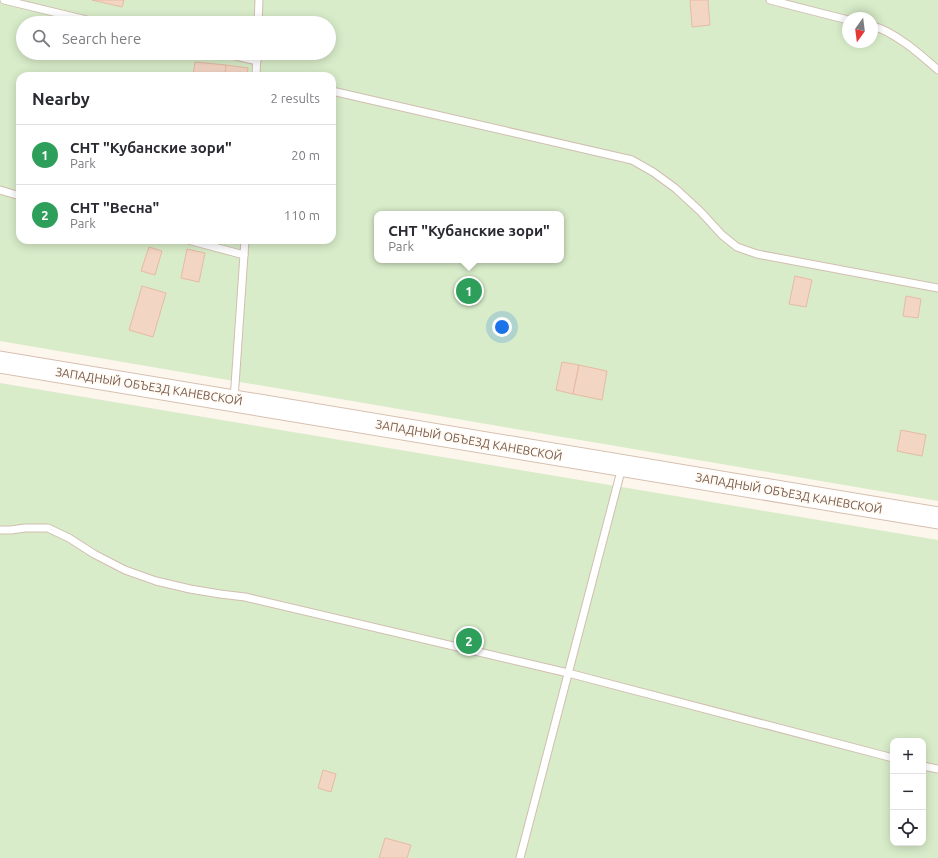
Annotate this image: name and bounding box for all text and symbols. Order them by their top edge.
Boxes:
north arrow [842,12,878,48]
search box [16,16,336,60]
icon: search [30,27,52,49]
text: Search here [62,30,141,47]
text: Nearby [32,89,90,108]
text: 2 results [270,91,320,105]
text: СНТ "Кубанские зори" [70,139,232,156]
text: 1 [41,148,49,162]
text: 20 m [291,148,320,162]
text: Park [70,156,96,170]
text: СНТ "Весна" [70,199,159,216]
text: 2 [41,208,49,222]
text: 110 m [284,208,320,222]
popup [374,211,564,263]
text: Park [70,216,96,230]
text: СНТ "Кубанские зори" [388,222,550,239]
text: Park [388,239,414,253]
pin: 1 [456,276,482,306]
your location [492,317,512,337]
street label: ЗАПАДНЫЙ ОБЪЕЗД КАНЕВСКОЙ [55,365,243,407]
street label: ЗАПАДНЫЙ ОБЪЕЗД КАНЕВСКОЙ [375,417,563,463]
street label: ЗАПАДНЫЙ ОБЪЕЗД КАНЕВСКОЙ [695,470,883,516]
pin: 2 [456,626,482,656]
map controls [890,738,926,846]
button: + [890,738,926,774]
button: − [890,774,926,810]
button: locate [890,810,926,846]

